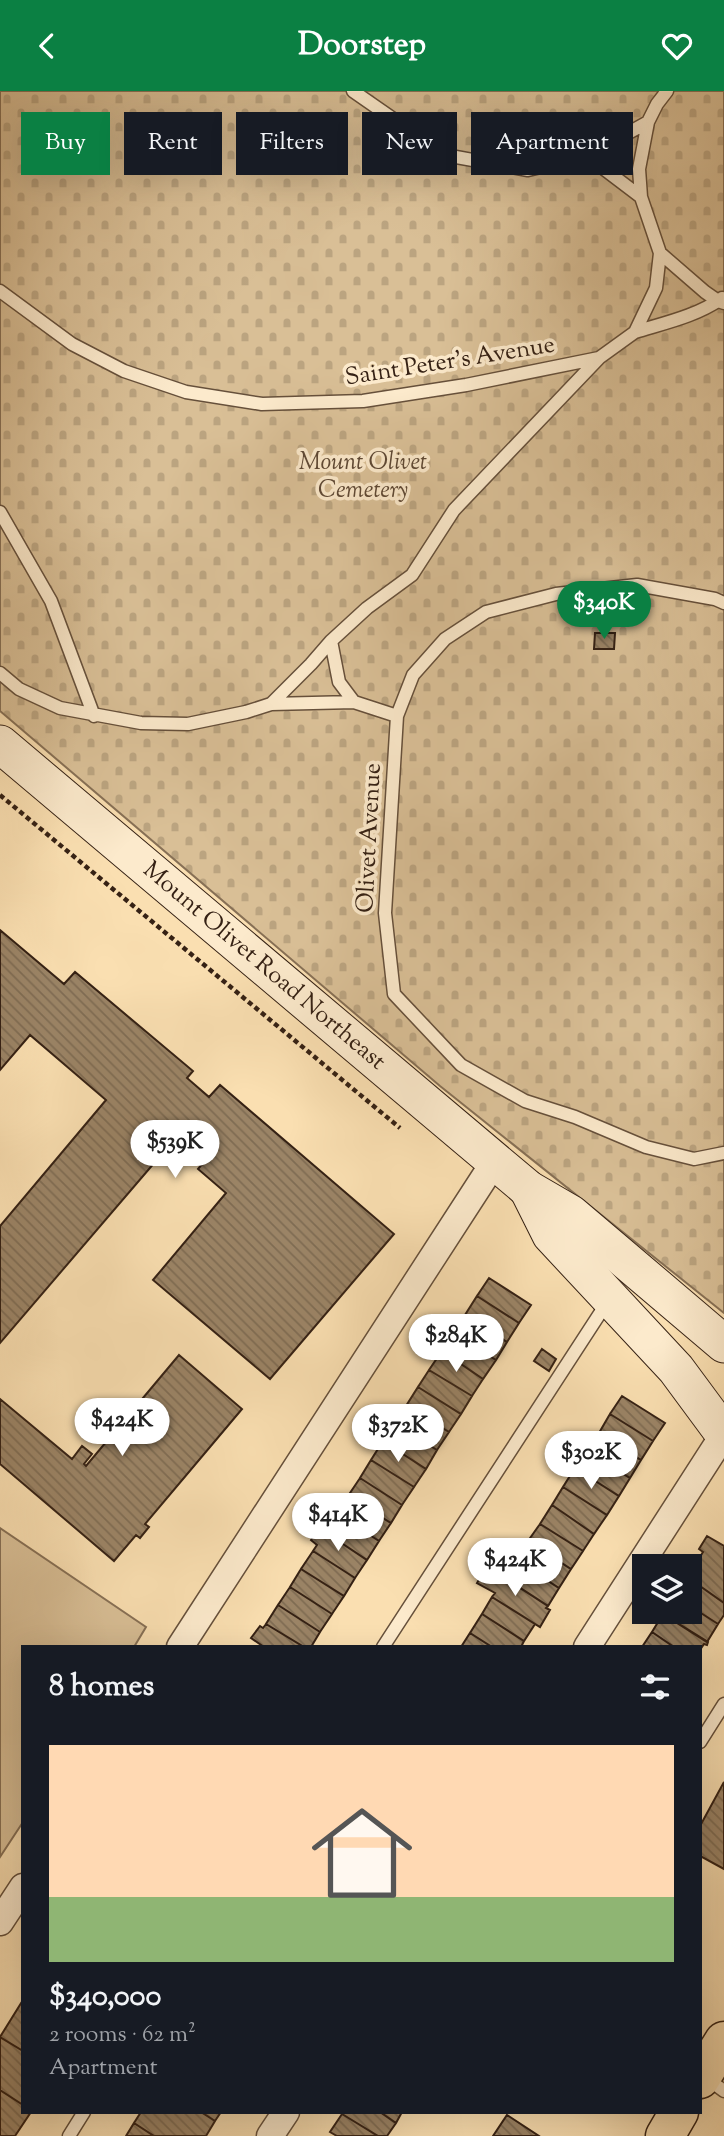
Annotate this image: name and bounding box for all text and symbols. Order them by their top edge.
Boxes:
text: Doorstep [298,23,426,69]
icon: back [28,27,66,65]
icon: heart [658,27,696,65]
chip: Buy [21,112,110,175]
chip: Rent [124,112,222,175]
chip: Filters [236,112,348,175]
chip: New [362,112,457,175]
chip: Apartment [471,112,633,175]
street label: Saint Peter's Avenue [343,329,557,395]
park label: Mount Olivet Cemetery [299,446,427,508]
pin: $340K [555,581,653,641]
text: $340K [573,587,635,620]
street label: Olivet Avenue [349,762,391,914]
street label: Mount Olivet Road Northeast [135,854,393,1079]
pin: $539K [126,1121,224,1180]
text: $539K [146,1126,204,1159]
pin: $284K [407,1315,505,1374]
text: $284K [425,1320,487,1353]
pin: $424K [73,1399,171,1458]
text: $424K [91,1404,153,1437]
pin: $372K [349,1405,447,1464]
text: $372K [368,1410,428,1443]
pin: $302K [542,1431,640,1491]
text: $302K [561,1437,621,1470]
pin: $414K [289,1493,387,1553]
text: $414K [308,1499,368,1532]
pin: $424K [466,1539,564,1598]
text: $424K [484,1544,546,1577]
map controls [632,1554,702,1624]
button: layers [632,1554,702,1624]
text: 8 homes [49,1666,154,1709]
icon: filters [636,1668,674,1706]
icon: home [299,1790,425,1916]
text: $340,000 [49,1976,161,2019]
text: 2 rooms · 62 m² [49,2019,196,2052]
text: Apartment [49,2052,158,2085]

